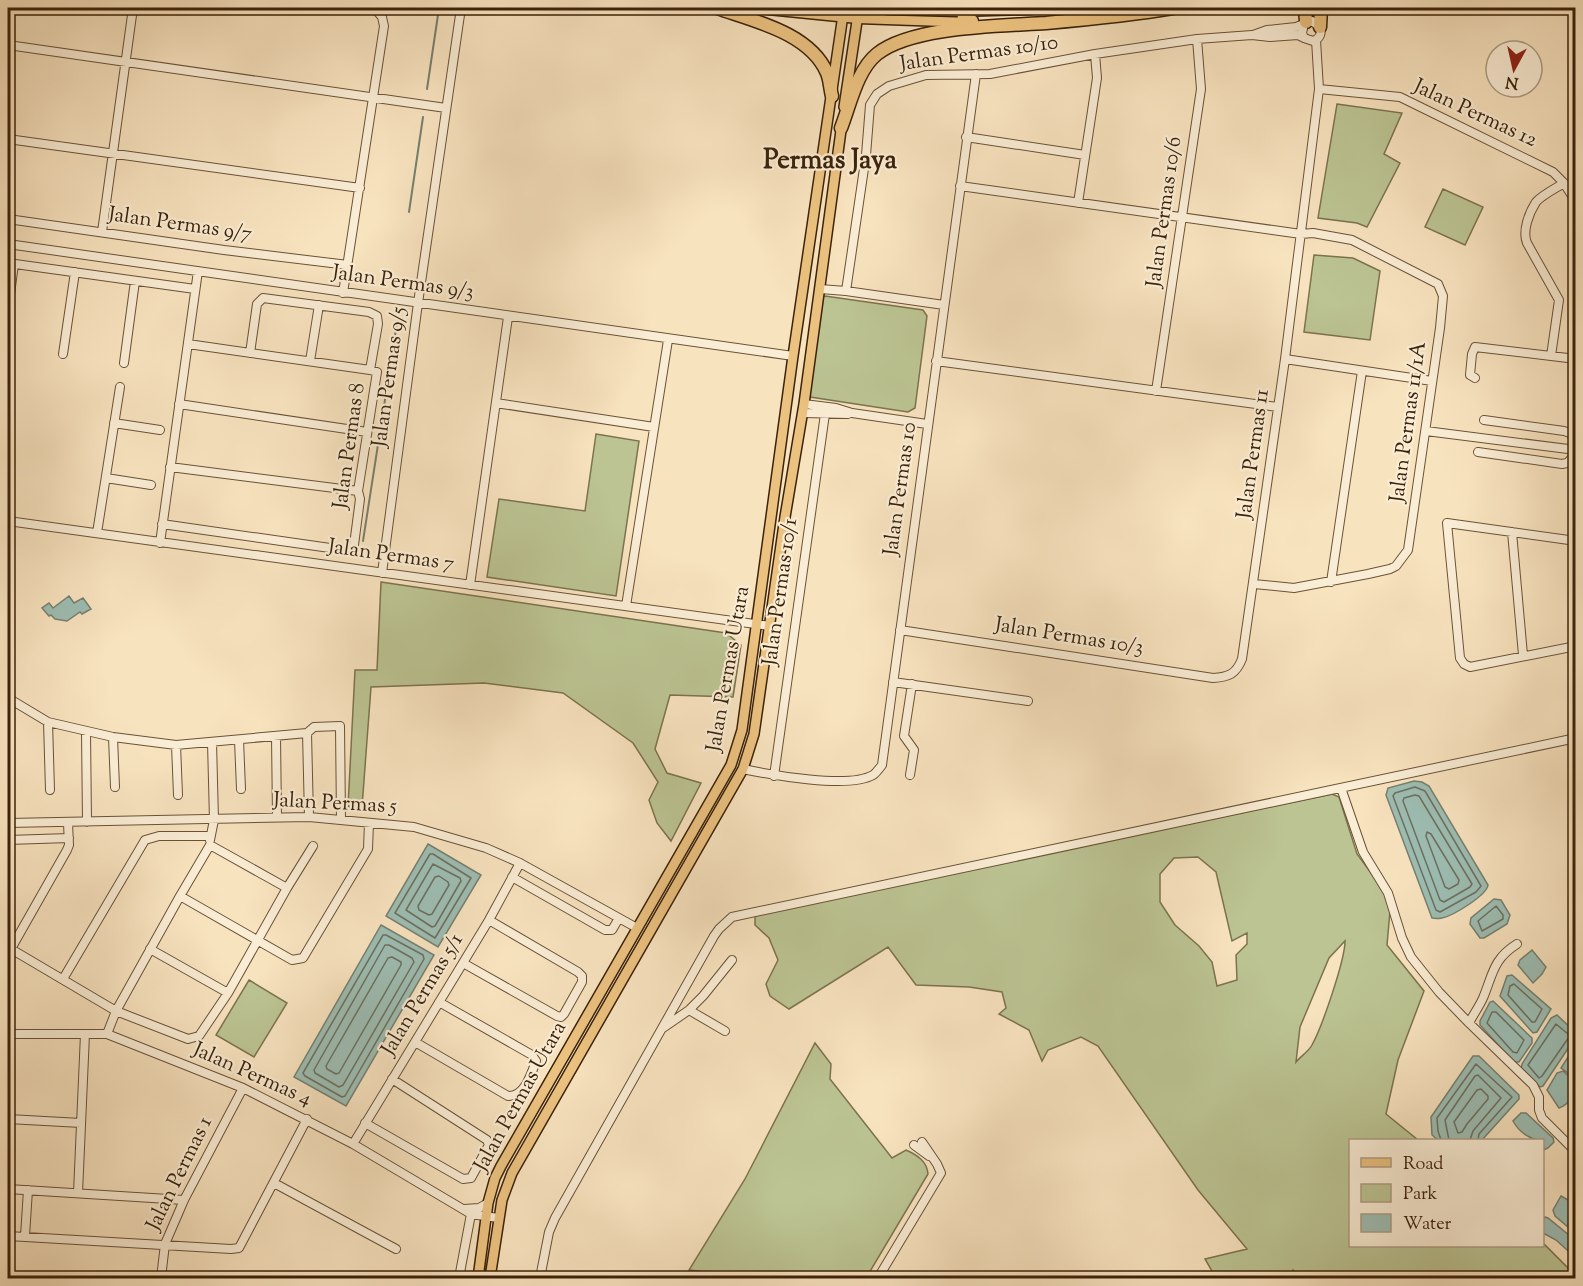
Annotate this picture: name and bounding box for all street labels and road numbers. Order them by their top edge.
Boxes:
street label: Jalan Permas 10/10 [897,28,1060,80]
street label: Jalan Permas 12 [1407,72,1542,156]
street label: Jalan Permas 10/6 [1139,135,1190,290]
street label: Jalan Permas 9/7 [105,200,254,250]
street label: Jalan Permas 9/3 [329,258,476,308]
street label: Jalan Permas 9/5 [365,305,415,450]
street label: Jalan Permas 11/1A [1383,340,1435,505]
street label: Jalan Permas 8 [326,381,374,512]
street label: Jalan Permas 11 [1230,387,1278,522]
street label: Jalan Permas 10 [877,420,925,559]
street label: Jalan Permas 10/1 [756,516,806,669]
street label: Jalan Permas 7 [325,532,456,580]
street label: Jalan Permas Utara [699,583,758,755]
street label: Jalan Permas 10/3 [992,610,1145,664]
street label: Jalan Permas 5 [271,786,398,822]
street label: Jalan Permas 5/1 [374,928,471,1063]
street label: Jalan Permas Utara [467,1016,575,1179]
street label: Jalan Permas 4 [187,1035,316,1115]
street label: Jalan Permas 1 [139,1112,221,1237]

